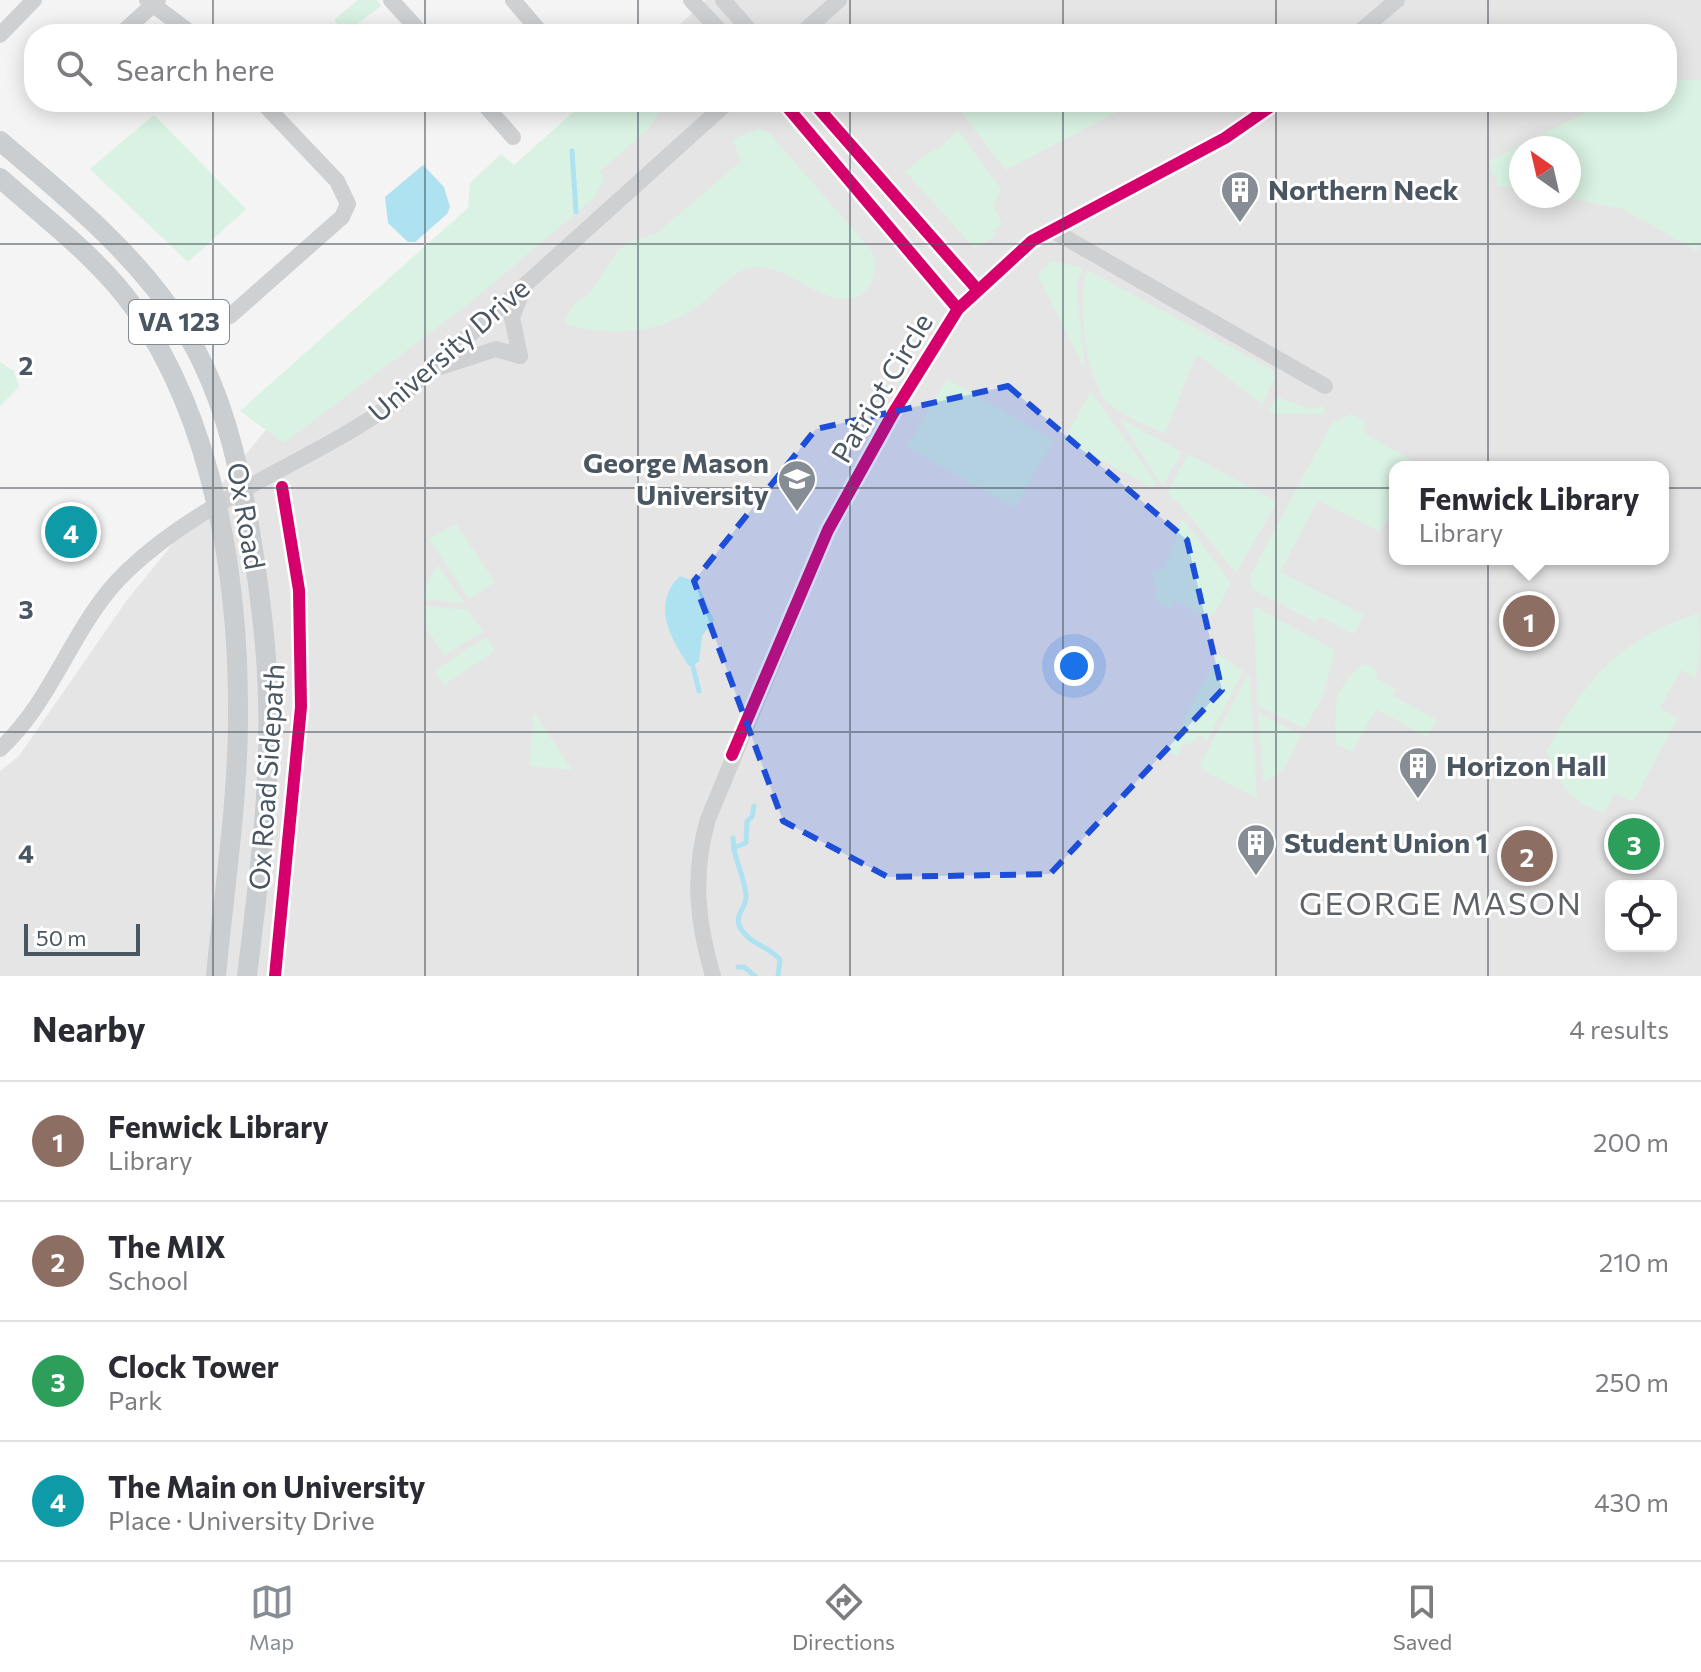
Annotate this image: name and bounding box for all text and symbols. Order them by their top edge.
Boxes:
search box [24,24,1677,112]
icon: search [52,46,96,90]
text: Search here [116,50,275,87]
north arrow [1509,136,1581,208]
building icon: Northern Neck [1219,169,1261,224]
place label: Northern Neck [1268,172,1459,206]
street label: University Drive [361,270,536,428]
road number: VA 123 [129,300,229,344]
street label: Patriot Circle [823,307,939,468]
text: 2 [19,349,33,380]
place label: George Mason University [583,445,769,511]
school or university icon: George Mason University [776,458,818,513]
street label: Ox Road [221,460,273,572]
popup [1389,461,1669,565]
text: Fenwick Library [1419,479,1639,516]
pin: 4 [45,502,97,562]
text: Library [1419,516,1503,547]
pin: 1 [1503,591,1555,651]
text: 3 [18,593,34,624]
your location [1054,646,1094,686]
street label: Ox Road Sidepath [241,663,291,891]
building icon: Horizon Hall [1397,745,1439,800]
place label: Horizon Hall [1446,748,1607,782]
pin: 3 [1608,814,1660,874]
building icon: Student Union 1 [1235,822,1277,877]
place label: Student Union 1 [1284,825,1488,859]
pin: 2 [1501,826,1553,886]
text: 4 [18,837,34,868]
map controls [1605,880,1677,952]
button: locate [1605,880,1677,952]
district label: GEORGE MASON [1299,882,1583,922]
scale bar [24,920,140,956]
text: 50 m [36,924,86,951]
text: Nearby [32,1007,146,1049]
text: 4 results [1569,1013,1669,1044]
text: Fenwick Library [108,1107,329,1144]
text: 1 [52,1126,64,1157]
text: 200 m [1593,1126,1669,1157]
text: Library [108,1144,193,1175]
text: The MIX [108,1227,226,1264]
text: 2 [51,1246,65,1277]
text: 210 m [1599,1246,1669,1277]
text: School [108,1264,189,1295]
text: Clock Tower [108,1347,279,1384]
text: 3 [50,1366,66,1397]
text: 250 m [1595,1366,1669,1397]
text: Park [108,1384,162,1415]
text: The Main on University [108,1467,426,1504]
text: 4 [50,1486,66,1517]
text: 430 m [1594,1486,1669,1517]
text: Place · University Drive [108,1504,375,1535]
tab: Map [249,1580,294,1655]
tab: Directions [792,1580,895,1655]
tab: Saved [1393,1580,1452,1655]

